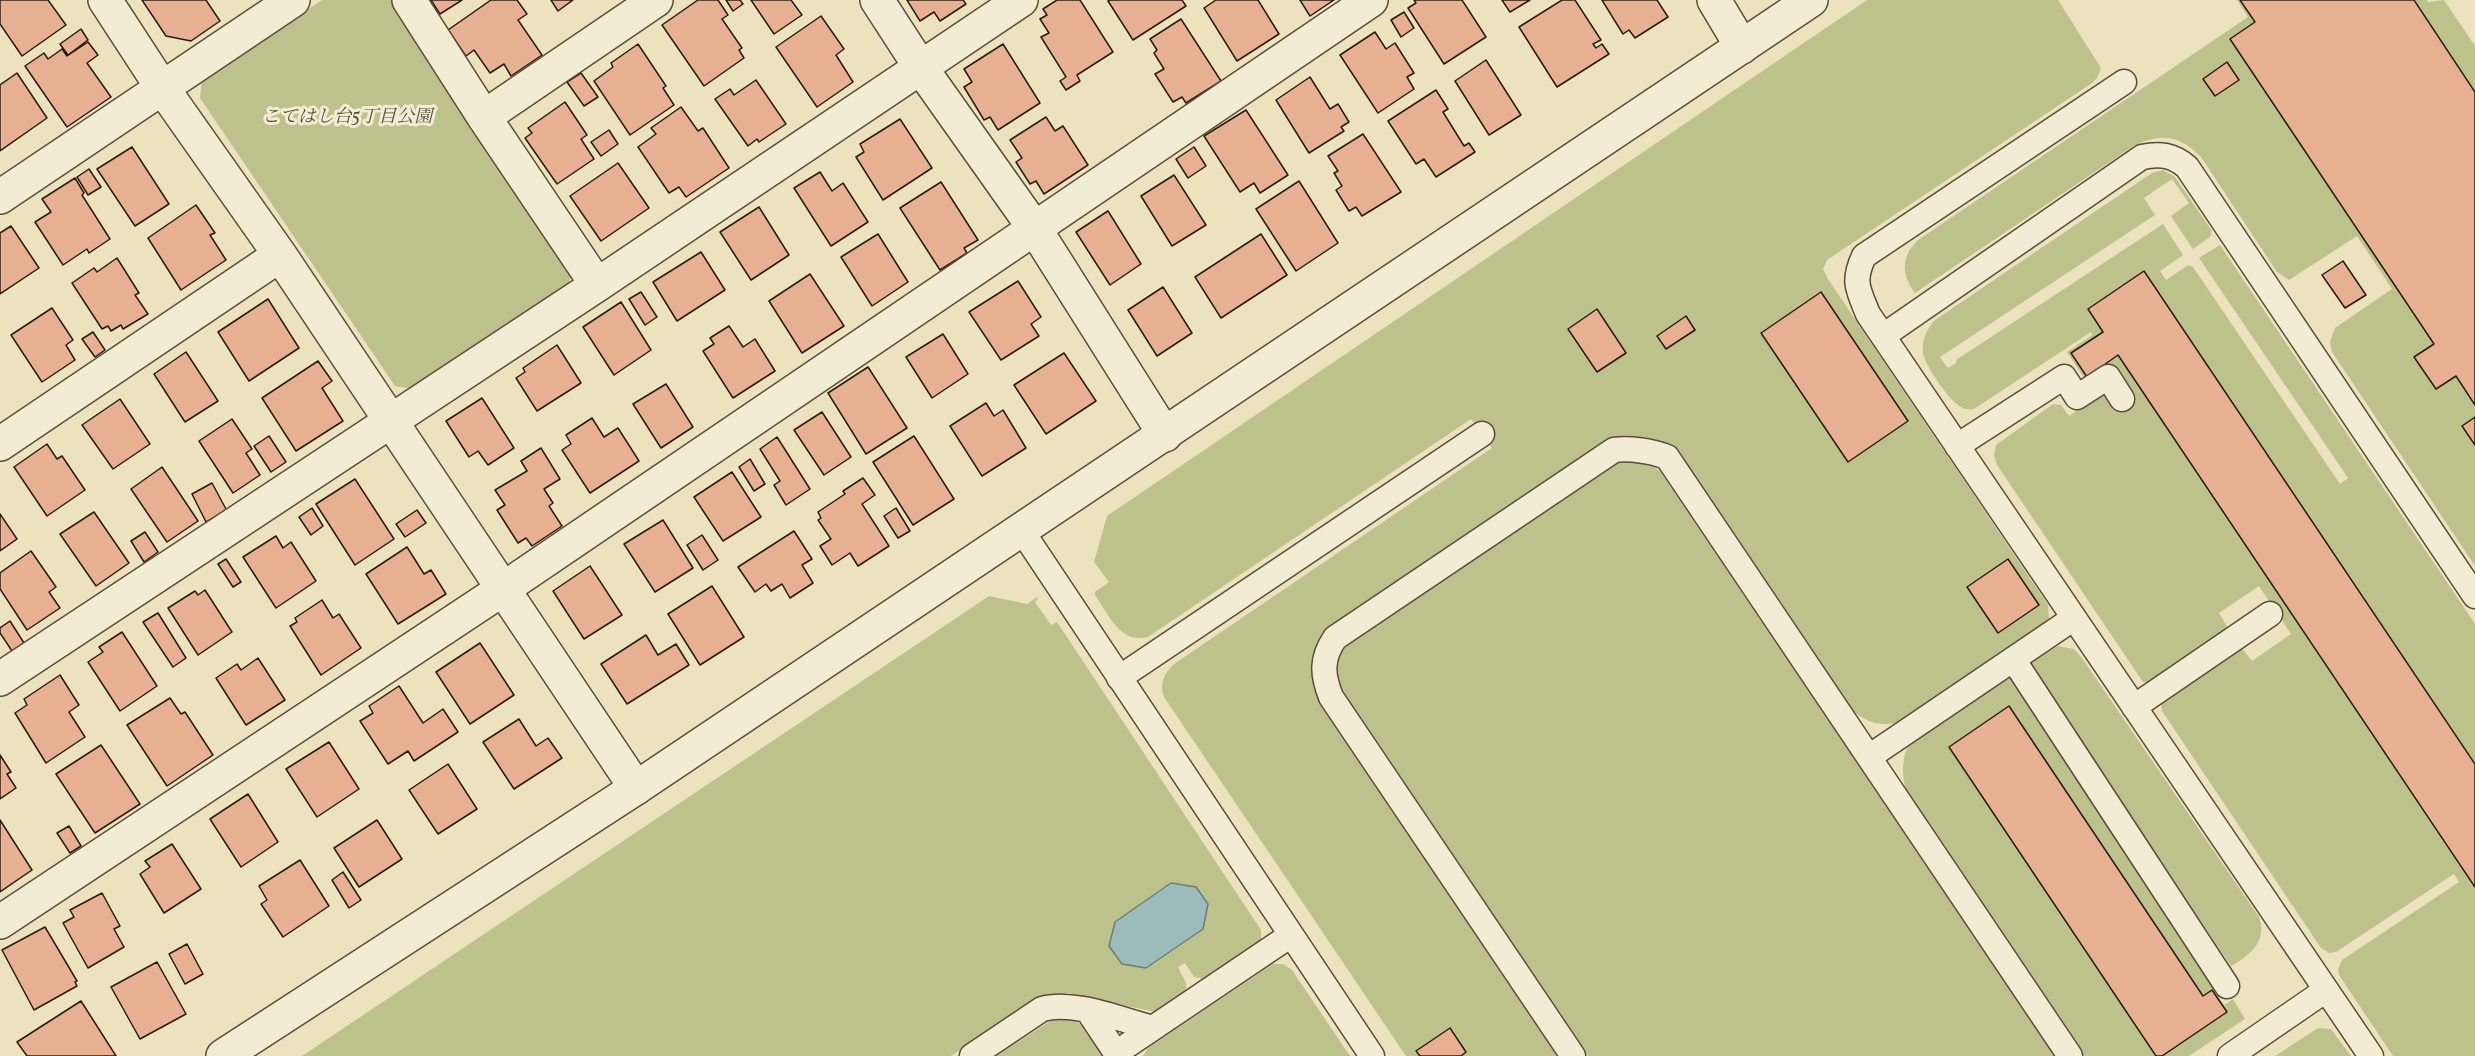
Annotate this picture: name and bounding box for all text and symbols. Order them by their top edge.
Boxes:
park label: こてはし台5丁目公園 [262,108,432,130]

